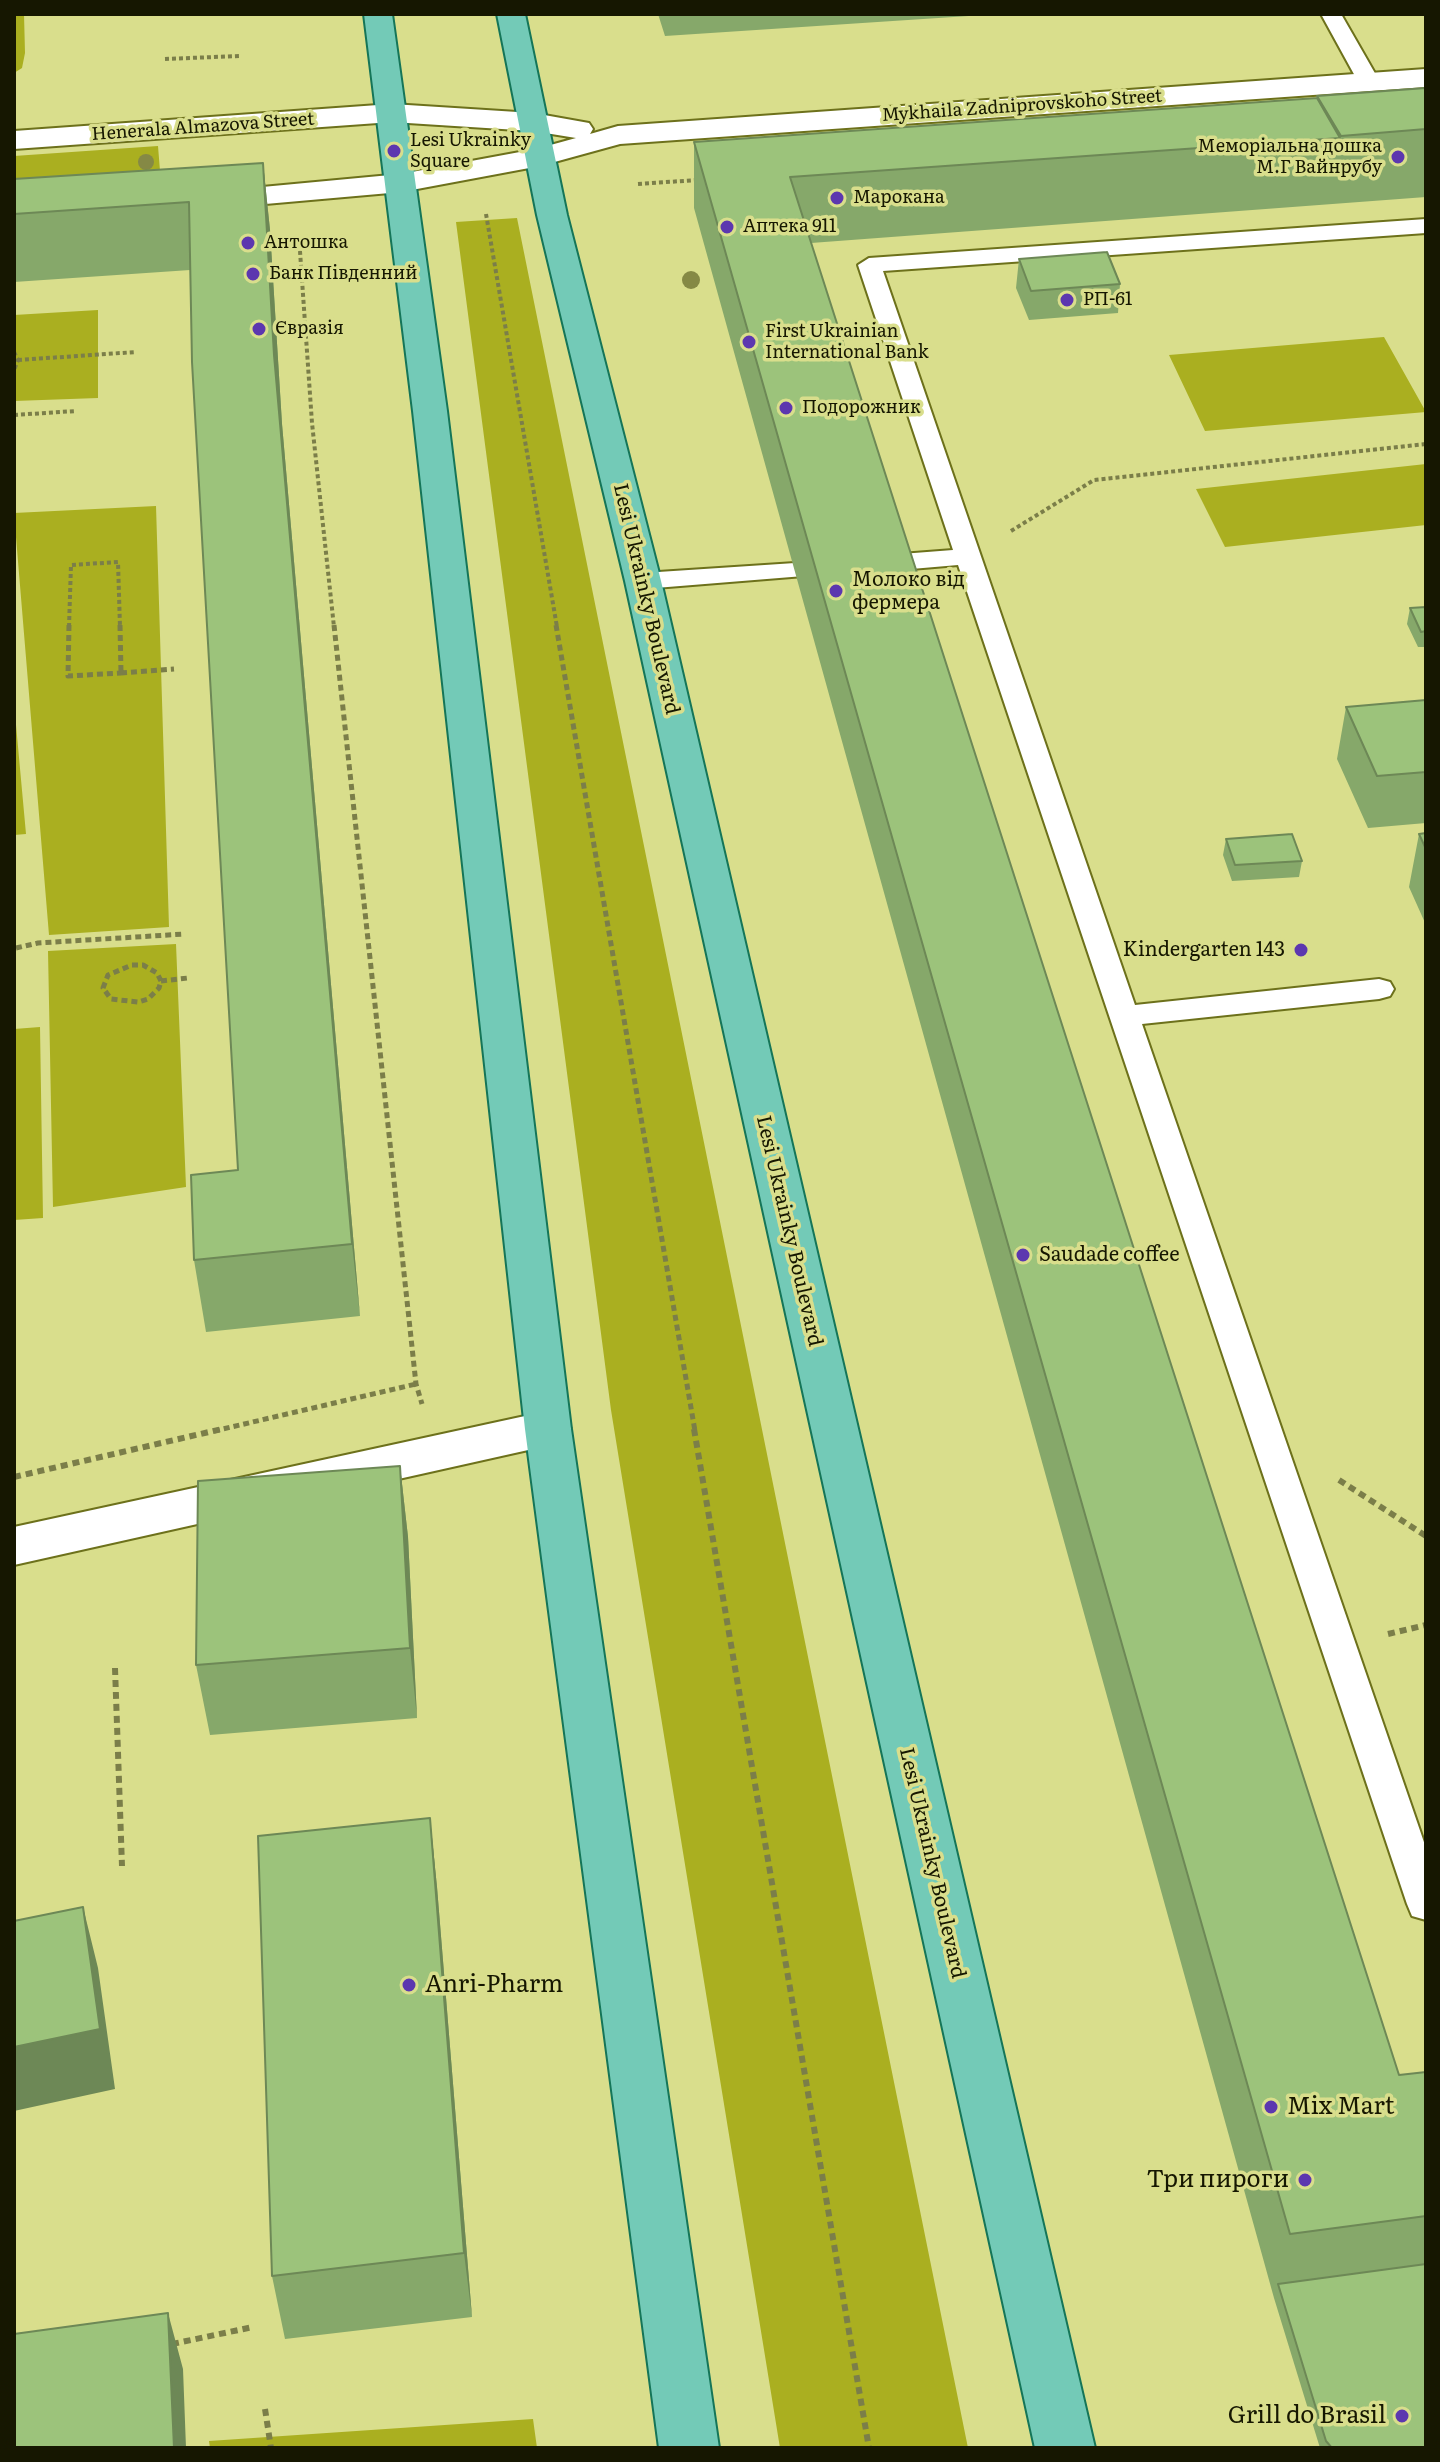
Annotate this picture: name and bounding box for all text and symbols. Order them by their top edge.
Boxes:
street label: Mykhaila Zadniprovskoho Street [881,85,1163,127]
street label: Henerala Almazova Street [91,108,315,146]
place label: Lesi Ukrainky Square [410,130,531,172]
place label: Меморіальна дошка М.Г Вайнрубу [1198,136,1382,178]
marker: Lesi Ukrainky Square [385,142,403,160]
marker: Меморіальна дошка М.Г Вайнрубу [1389,148,1407,166]
place label: Марокана [853,187,945,209]
marker: Марокана [828,189,846,207]
place label: Аптека 911 [743,216,836,238]
marker: Аптека 911 [718,218,736,236]
place label: Антошка [264,232,348,254]
marker: Антошка [239,234,257,252]
place label: Банк Пiвденний [269,263,418,285]
marker: Банк Пiвденний [244,265,262,283]
place label: РП-61 [1083,289,1132,311]
marker: РП-61 [1058,291,1076,309]
place label: Євразія [275,318,344,340]
marker: Євразія [250,320,268,338]
place label: First Ukrainian International Bank [765,321,929,364]
marker: First Ukrainian International Bank [740,333,758,351]
place label: Подорожник [802,397,921,419]
marker: Подорожник [777,399,795,417]
street label: Lesi Ukrainky Boulevard [608,481,684,717]
place label: Молоко від фермера [852,568,965,615]
marker: Молоко від фермера [827,582,845,600]
place label: Kindergarten 143 [1123,938,1285,962]
marker: Kindergarten 143 [1292,941,1310,959]
street label: Lesi Ukrainky Boulevard [751,1113,827,1349]
place label: Saudade coffee [1039,1243,1180,1267]
marker: Saudade coffee [1014,1246,1032,1264]
street label: Lesi Ukrainky Boulevard [894,1745,970,1981]
place label: Anri-Pharm [425,1971,563,1999]
marker: Anri-Pharm [400,1976,418,1994]
place label: Mix Mart [1287,2093,1395,2121]
marker: Mix Mart [1262,2098,1280,2116]
place label: Три пироги [1146,2166,1289,2194]
marker: Три пироги [1296,2171,1314,2189]
place label: Grill do Brasil [1228,2402,1386,2430]
marker: Grill do Brasil [1393,2407,1411,2425]

